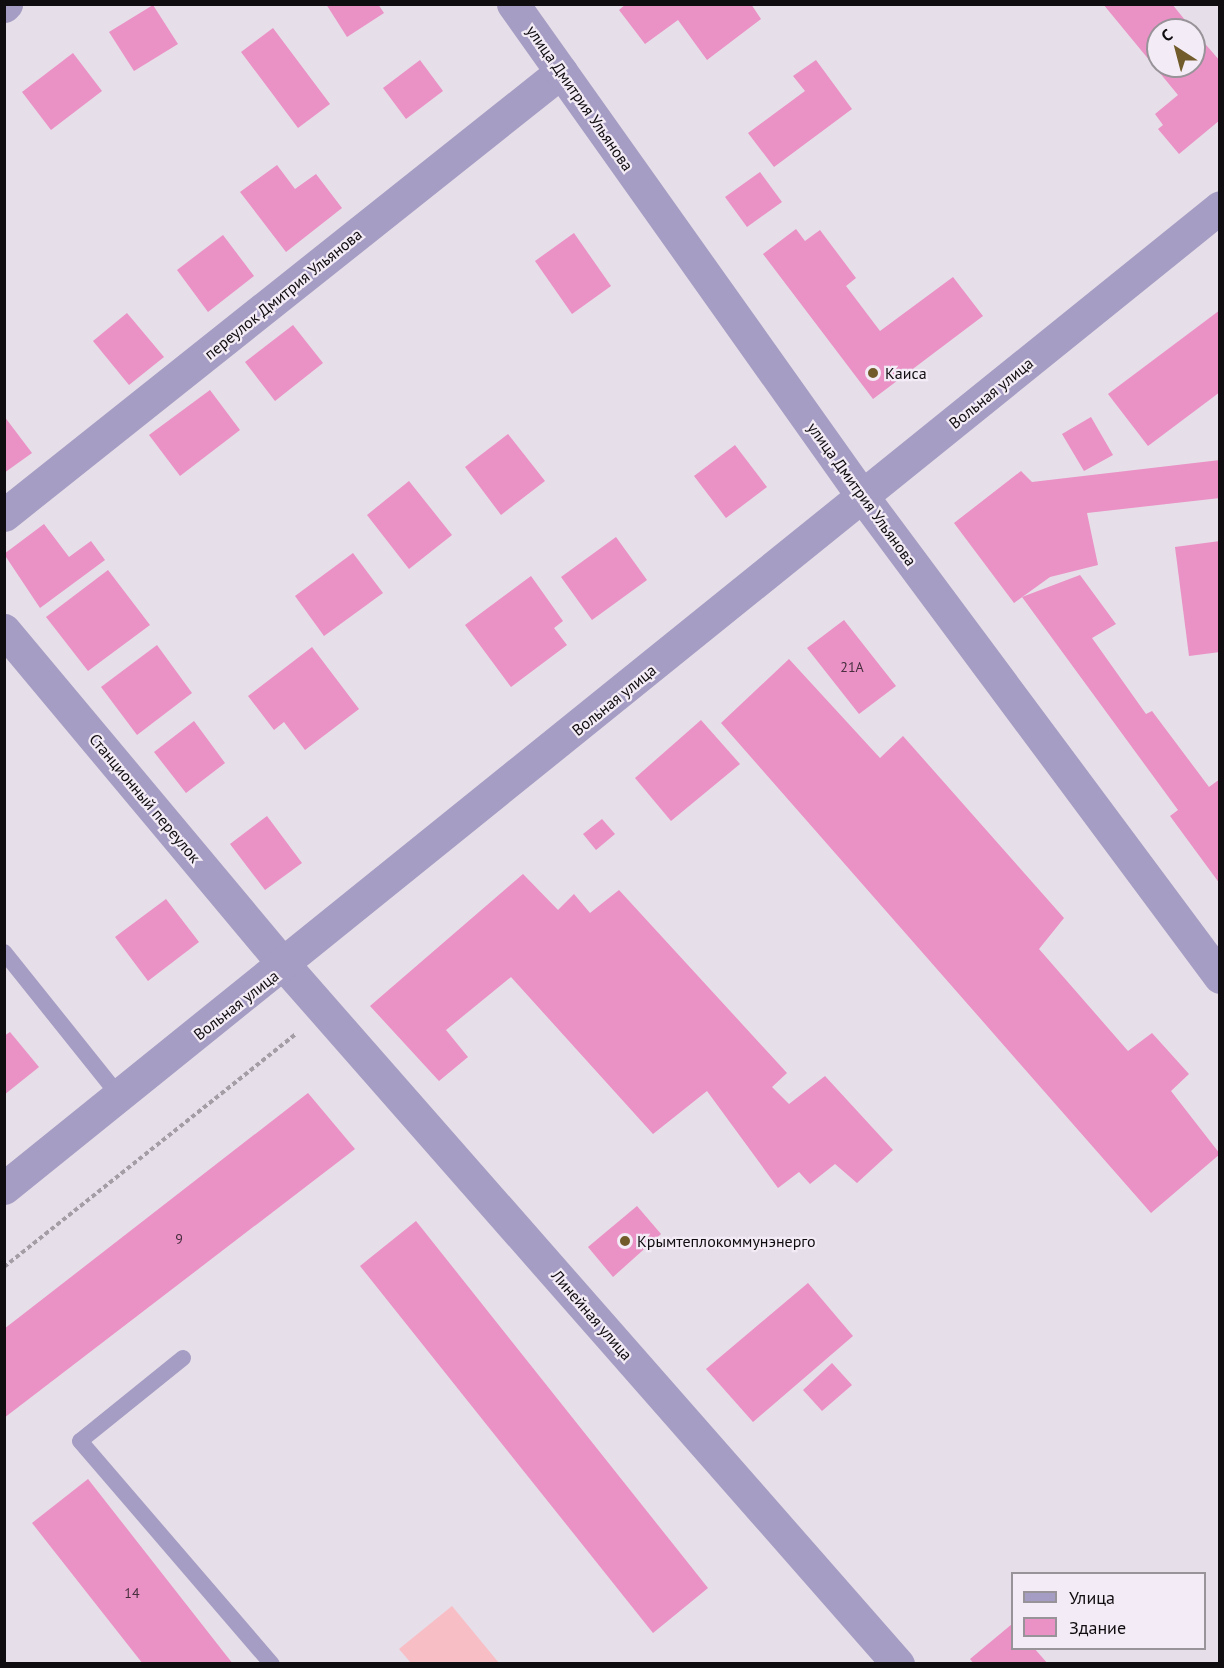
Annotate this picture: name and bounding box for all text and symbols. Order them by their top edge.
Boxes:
north arrow [1146,18,1206,78]
street label: улица Дмитрия Ульянова [522,21,638,175]
text: С [1157,24,1176,46]
street label: переулок Дмитрия Ульянова [200,224,366,364]
street label: Вольная улица [945,353,1037,433]
place label: Каиса [885,363,927,383]
marker: Каиса [866,366,880,380]
street label: улица Дмитрия Ульянова [803,418,921,570]
house number: 21А [840,659,864,675]
street label: Вольная улица [568,660,660,740]
street label: Станционный переулок [85,730,205,866]
street label: Вольная улица [190,966,282,1044]
house number: 9 [175,1231,183,1247]
place label: Крымтеплокоммунэнерго [637,1231,816,1251]
marker: Крымтеплокоммунэнерго [618,1234,632,1248]
street label: Линейная улица [548,1266,636,1364]
legend [1011,1572,1206,1650]
house number: 14 [124,1585,140,1601]
text: Улица [1069,1586,1115,1609]
text: Здание [1069,1616,1126,1639]

